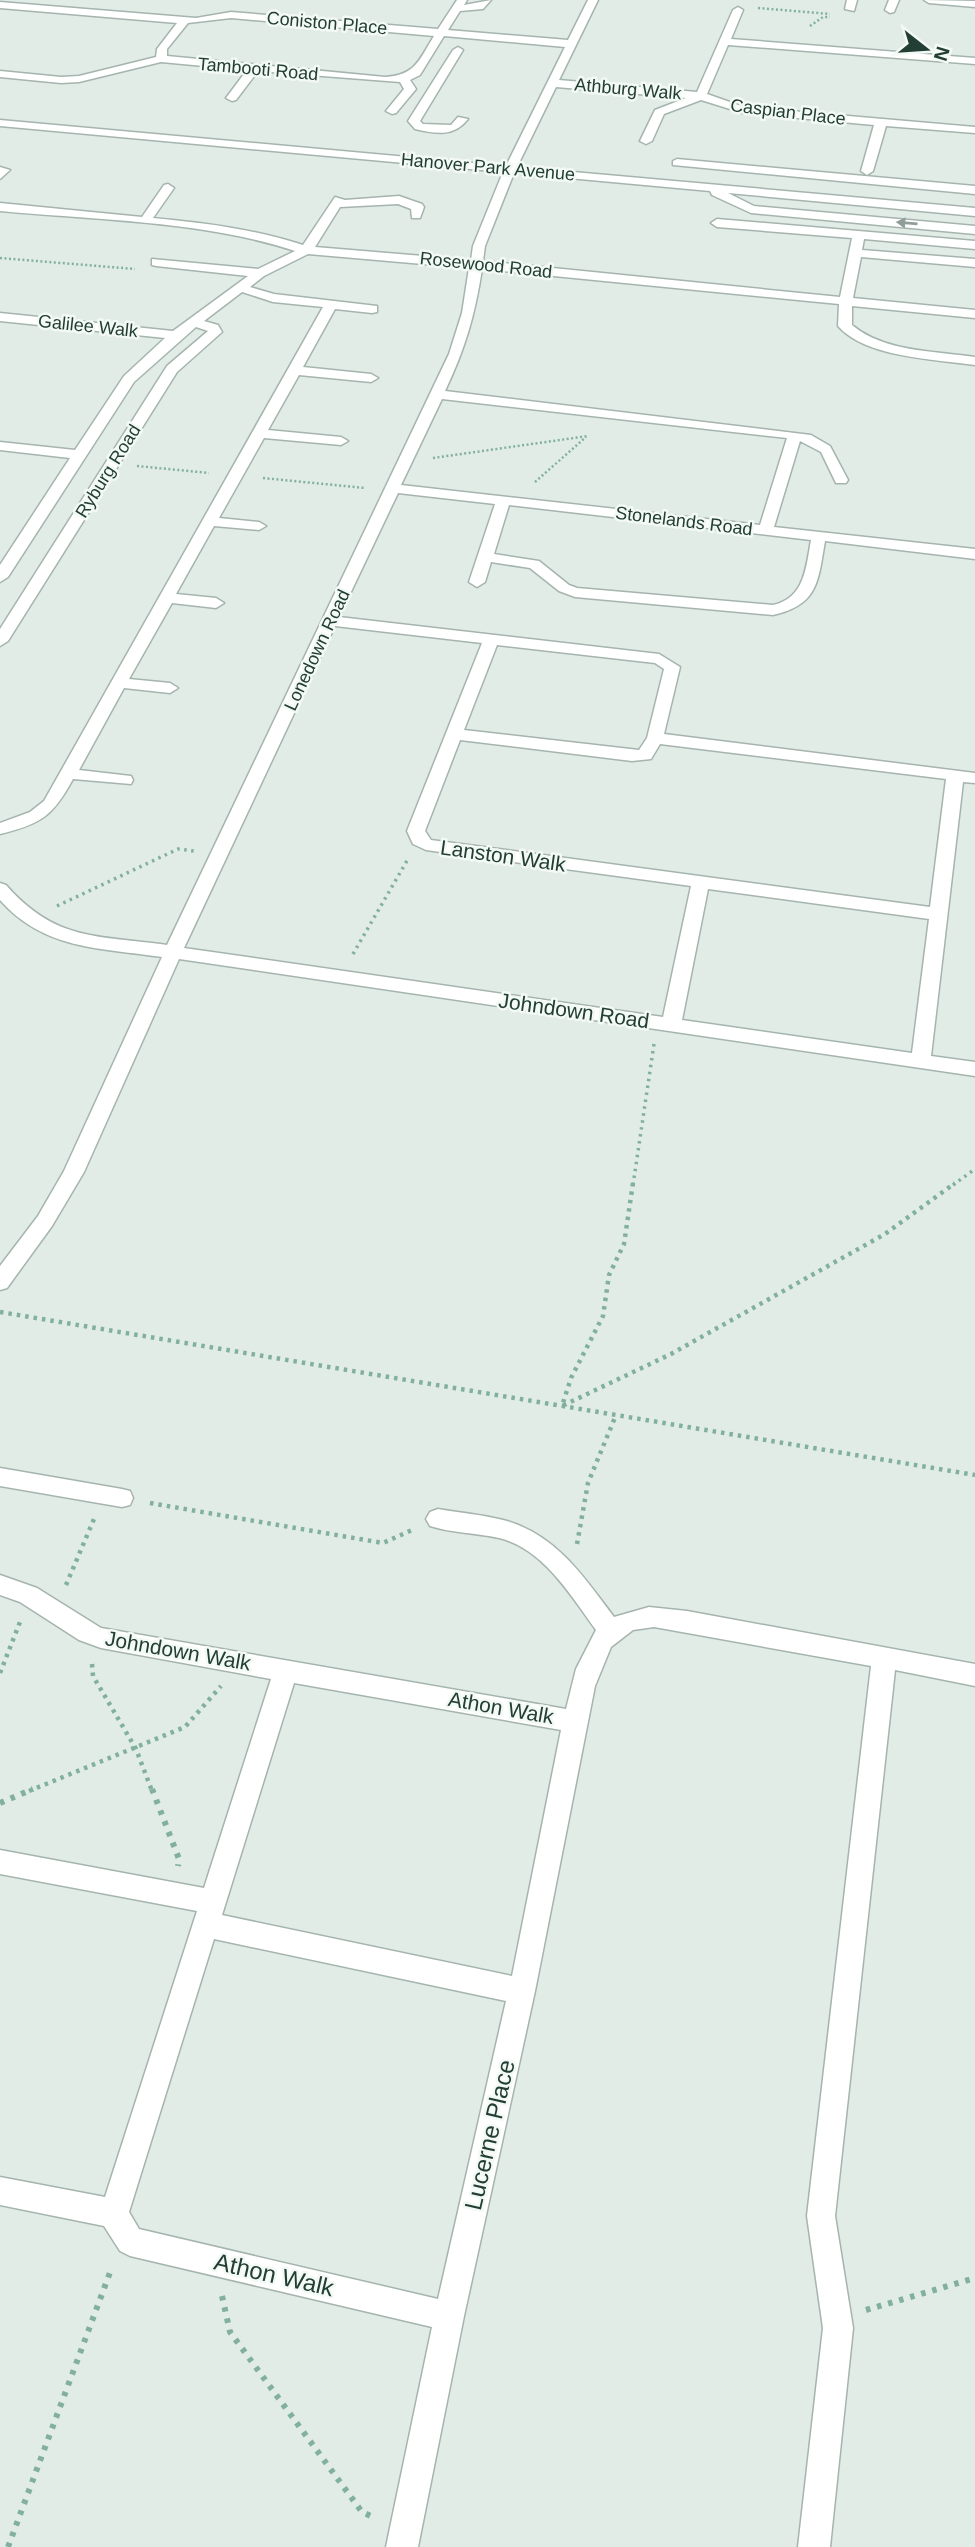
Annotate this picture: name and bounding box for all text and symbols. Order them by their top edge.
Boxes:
street label: Coniston Place [266,8,388,38]
north arrow [891,14,961,84]
text: N [930,44,954,63]
street label: Tambooti Road [197,54,319,84]
street label: Athburg Walk [574,74,683,104]
street label: Caspian Place [729,95,847,129]
street label: Hanover Park Avenue [400,149,576,185]
one-way arrow [896,218,918,229]
street label: Rosewood Road [419,248,553,282]
street label: Galilee Walk [37,311,140,341]
street label: Ryburg Road [71,421,145,521]
street label: Stonelands Road [614,503,754,539]
street label: Lonedown Road [280,586,354,714]
street label: Lanston Walk [439,835,568,876]
street label: Johndown Road [497,989,651,1032]
street label: Johndown Walk [103,1626,253,1675]
street label: Athon Walk [447,1687,556,1728]
street label: Lucerne Place [459,2057,520,2213]
street label: Athon Walk [212,2248,337,2302]

